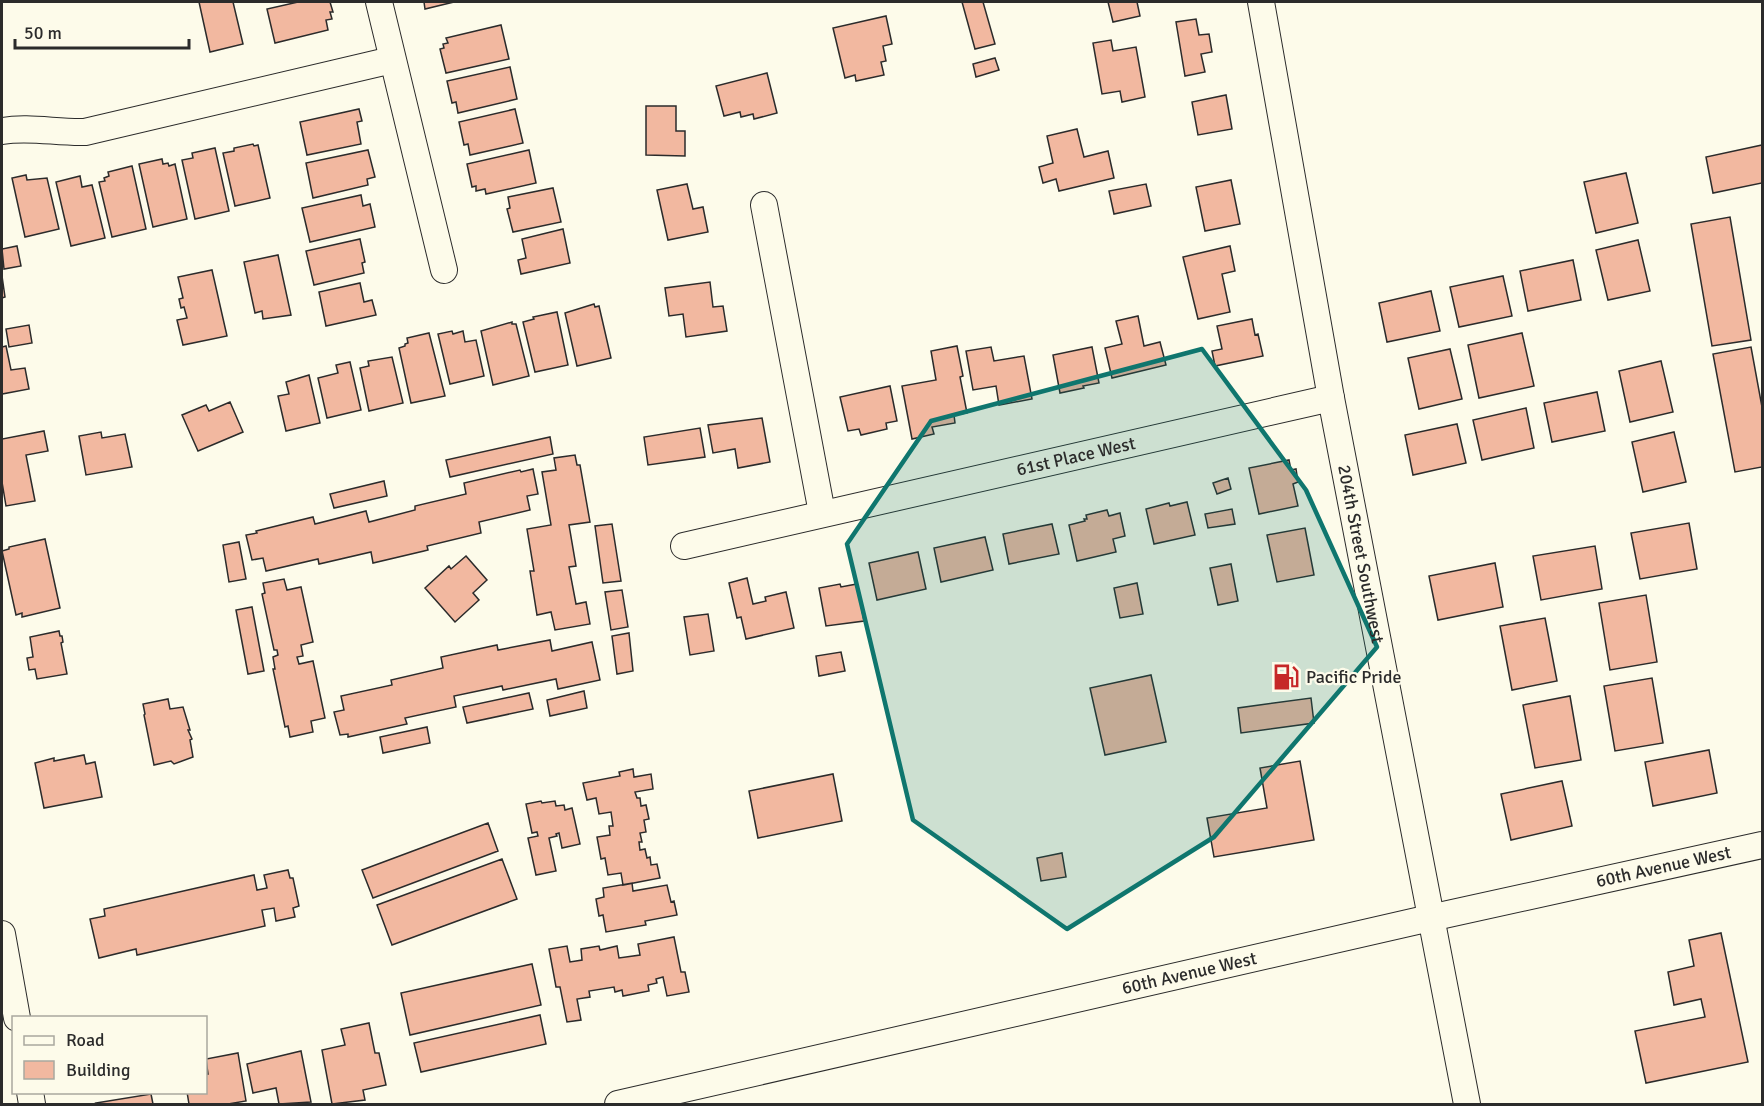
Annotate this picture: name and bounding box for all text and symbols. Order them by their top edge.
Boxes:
scale bar [15,12,189,50]
text: 50 m [24,22,62,44]
street label: 61st Place West [1014,432,1138,481]
street label: 204th Street Southwest [1333,463,1389,645]
fuel station icon: Pacific Pride [1271,662,1301,692]
place label: Pacific Pride [1306,666,1402,688]
street label: 60th Avenue West [1594,841,1733,892]
street label: 60th Avenue West [1120,947,1259,999]
legend [12,1016,207,1094]
text: Road [66,1029,105,1051]
text: Building [66,1059,130,1081]

